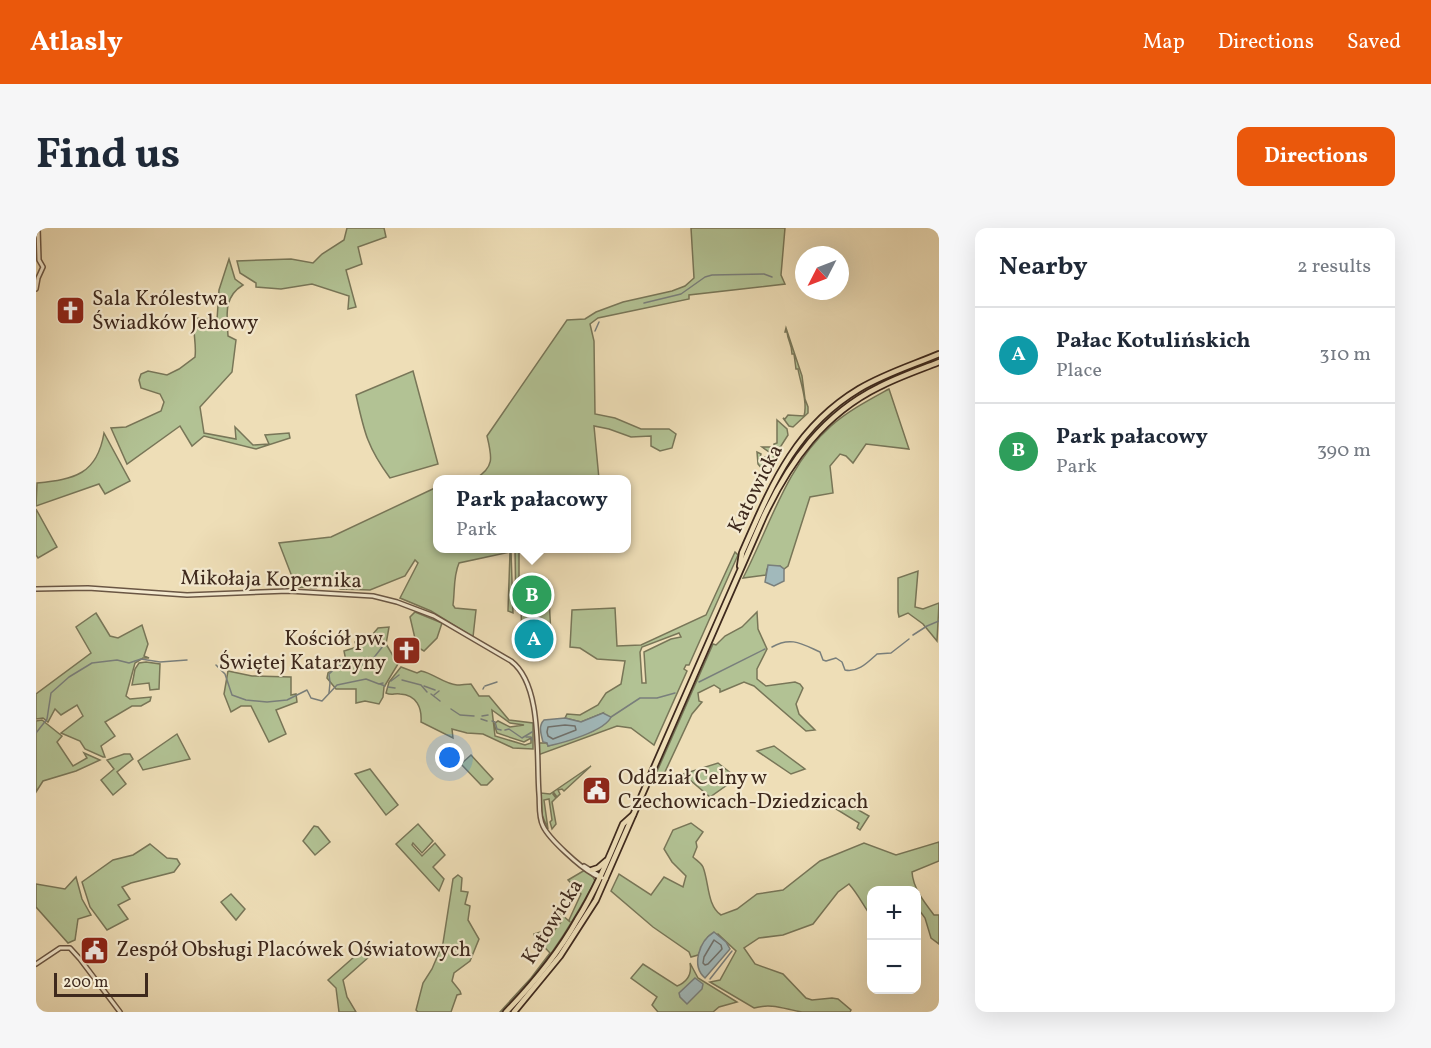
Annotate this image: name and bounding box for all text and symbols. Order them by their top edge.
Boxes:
text: Atlasly [30,23,123,62]
text: Map [1143,28,1185,57]
text: Directions [1218,28,1314,57]
text: Saved [1347,28,1401,57]
text: Find us [36,127,180,186]
button: Directions [1237,127,1395,186]
north arrow [795,246,849,300]
text: Nearby [999,249,1088,285]
text: 2 results [1297,253,1371,281]
place label: Sala Królestwa Świadków Jehowy [92,285,259,338]
church icon: Sala Królestwa Świadków Jehowy [55,295,87,327]
text: Pałac Kotulińskich [1056,326,1251,357]
text: A [1011,341,1026,369]
text: 310 m [1319,341,1371,369]
text: Place [1056,357,1102,385]
text: Park pałacowy [1056,422,1208,453]
text: B [1012,437,1025,465]
text: 390 m [1317,437,1371,465]
street label: Katowicka [721,440,791,538]
text: Park [1056,453,1097,481]
popup [433,475,631,553]
text: Park pałacowy [456,485,608,516]
text: Park [456,516,497,544]
street label: Mikołaja Kopernika [180,564,362,596]
pin: B [512,572,552,617]
pin: A [514,616,554,662]
place label: Kościół pw. Świętej Katarzyny [219,625,387,678]
church icon: Kościół pw. Świętej Katarzyny [391,635,423,667]
your location [435,743,464,772]
place label: Oddział Celny w Czechowicach-Dziedzicach [618,764,869,817]
public building icon: Oddział Celny w Czechowicach-Dziedzicach [581,774,613,806]
street label: Katowicka [515,874,591,970]
map controls [867,886,921,994]
button: + [867,886,921,940]
public building icon: Zespół Obsługi Placówek Oświatowych [79,934,111,966]
place label: Zespół Obsługi Placówek Oświatowych [116,936,471,965]
button: − [867,940,921,994]
scale bar [54,970,148,998]
text: 200 m [63,972,108,994]

